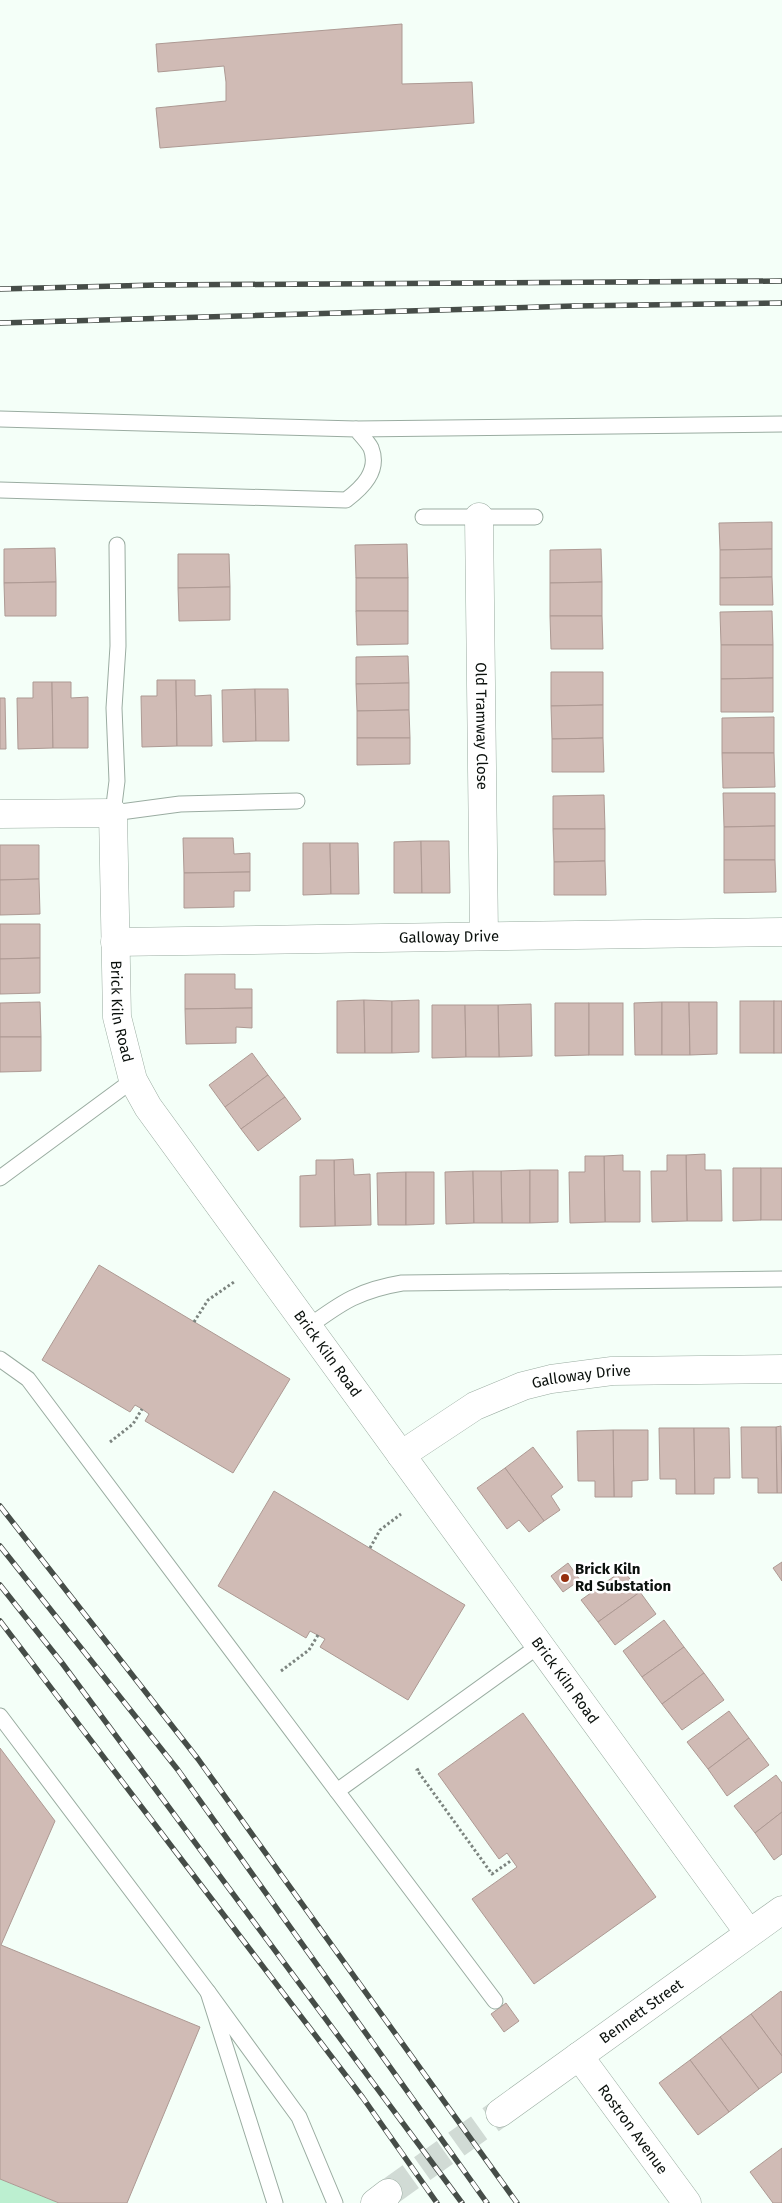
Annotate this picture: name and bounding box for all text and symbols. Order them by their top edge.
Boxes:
street label: Old Tramway Close [472,662,491,790]
street label: Galloway Drive [399,927,499,947]
street label: Brick Kiln Road [107,960,137,1064]
street label: Brick Kiln Road [290,1307,365,1401]
street label: Galloway Drive [530,1362,631,1392]
place label: Brick Kiln Rd Substation [575,1560,671,1595]
marker: Brick Kiln Rd Substation [559,1572,571,1584]
street label: Brick Kiln Road [528,1633,603,1727]
street label: Bennett Street [596,1975,687,2047]
street label: Rostron Avenue [594,2081,672,2178]

